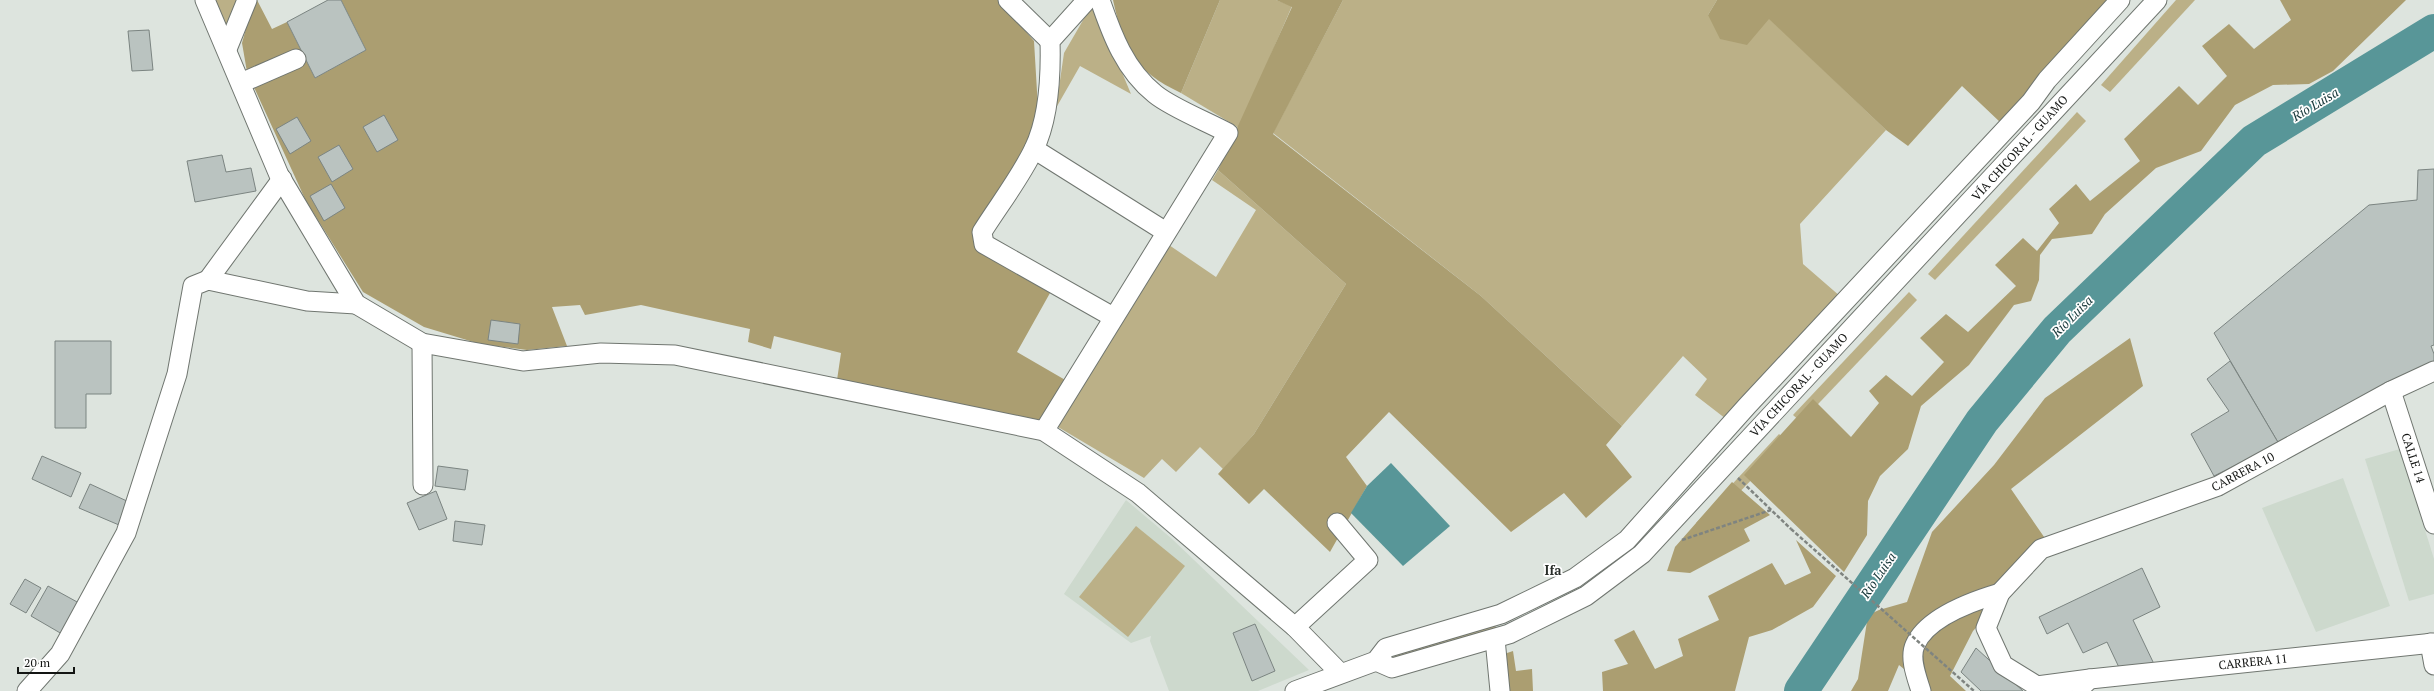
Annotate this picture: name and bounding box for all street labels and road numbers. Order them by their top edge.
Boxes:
street label: VÍA CHICORAL - GUAMO [1968,92,2071,203]
street label: VÍA CHICORAL - GUAMO [1747,330,1851,440]
street label: CALLE 14 [2398,431,2429,485]
street label: CARRERA 10 [2209,449,2277,494]
street label: CARRERA 11 [2218,650,2288,673]

